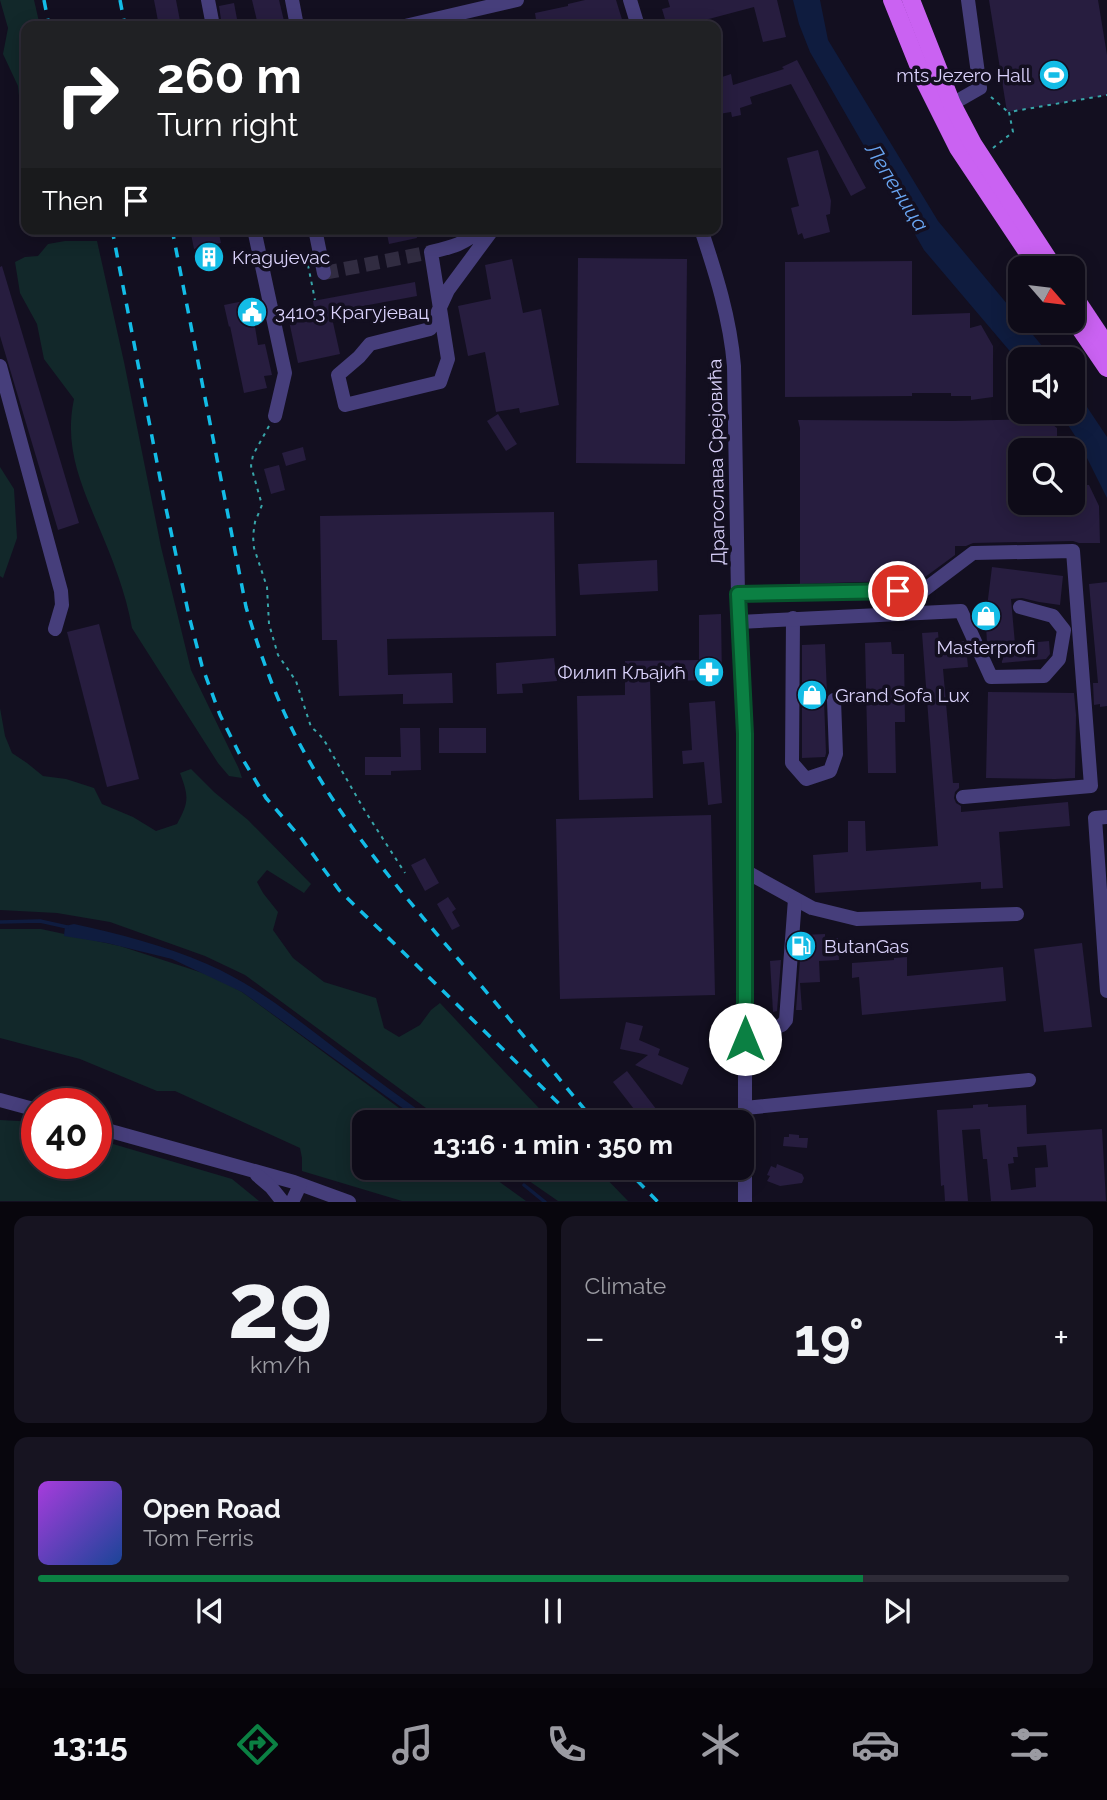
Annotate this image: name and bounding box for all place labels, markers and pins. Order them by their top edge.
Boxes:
sports icon: mts Jezero Hall [1037,58,1071,92]
place label: mts Jezero Hall [896,64,1032,86]
building icon: Kragujevac [192,240,226,274]
place label: Kragujevac [232,246,330,268]
public building icon: 34103 Крагујевац [235,295,269,329]
place label: 34103 Крагујевац [275,301,429,323]
pin [868,561,928,621]
shop icon: Masterprofi [969,599,1003,633]
place label: Masterprofi [937,636,1035,658]
pharmacy icon: Филип Кљајић [692,655,726,689]
place label: Филип Кљајић [557,661,686,683]
shop icon: Grand Sofa Lux [795,678,829,712]
place label: Grand Sofa Lux [835,684,970,706]
fuel station icon: ButanGas [784,929,818,963]
place label: ButanGas [824,935,909,957]

